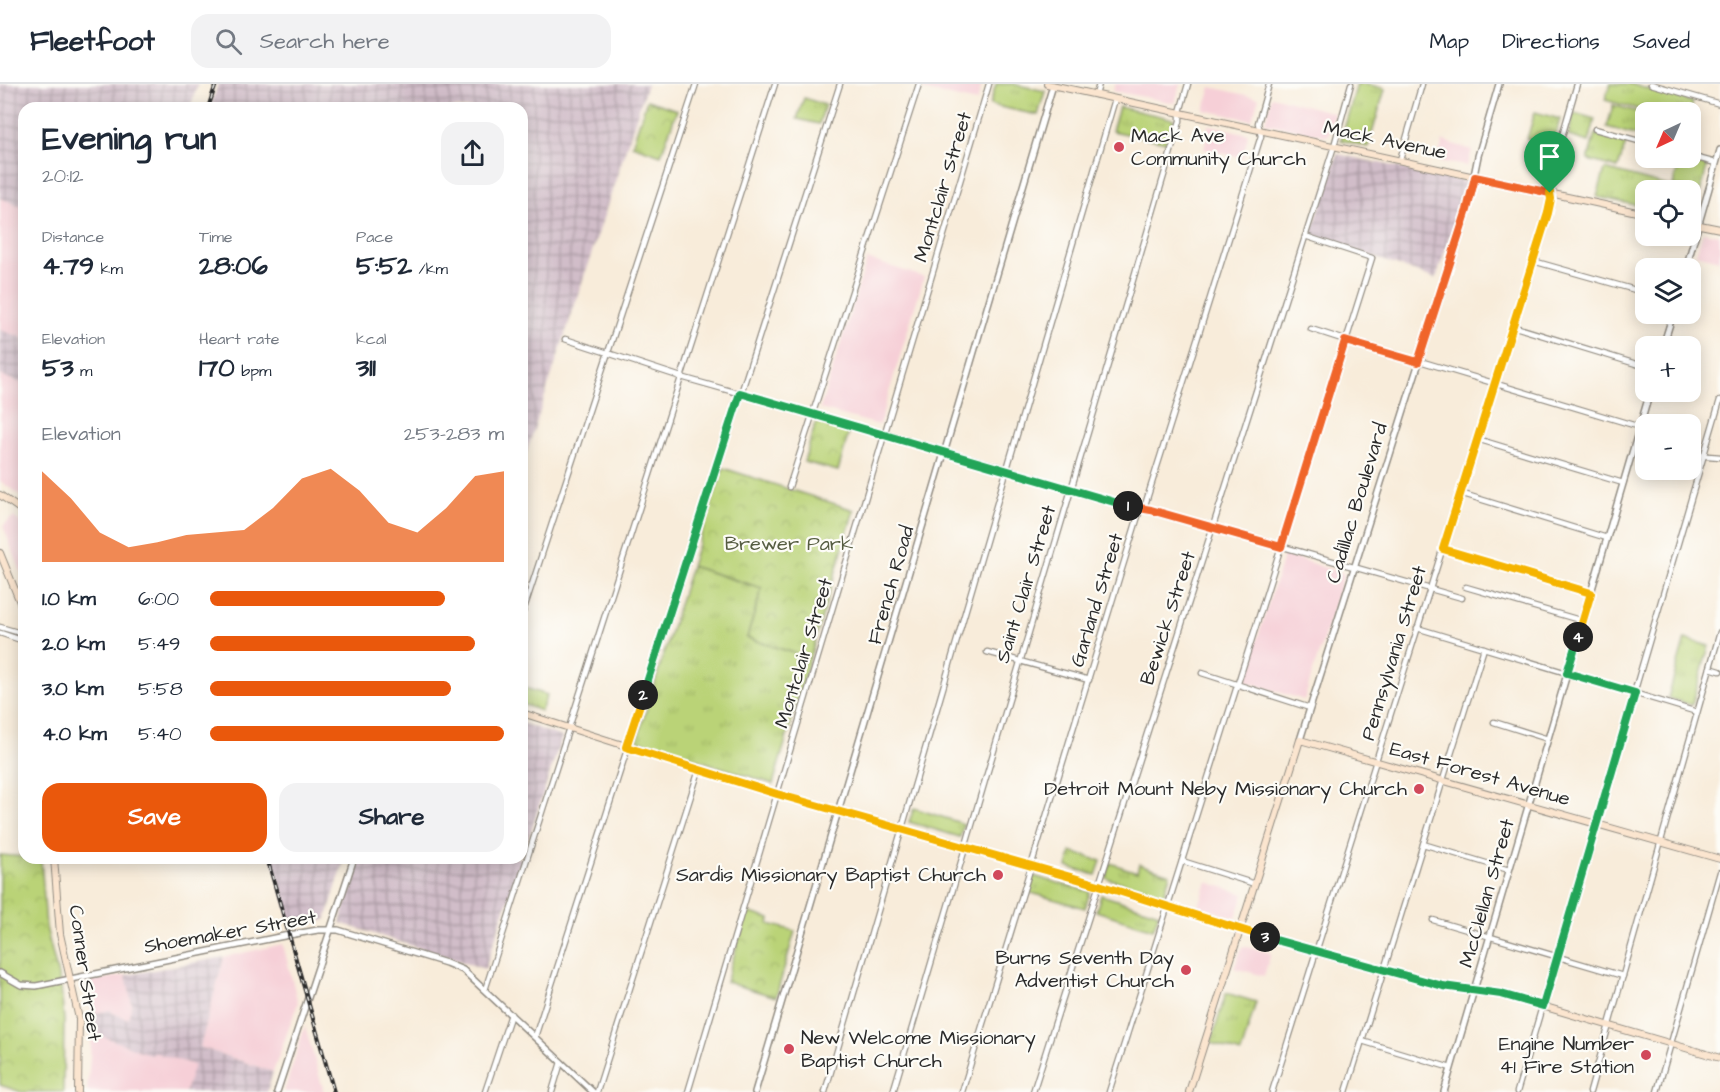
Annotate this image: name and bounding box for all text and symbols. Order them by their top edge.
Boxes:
search box [191,14,611,68]
text: Fleetfoot [30,22,155,61]
icon: search [212,25,245,58]
text: Search here [260,26,390,57]
text: Map [1429,27,1469,56]
text: Directions [1502,27,1600,56]
text: Saved [1633,27,1690,56]
north arrow [1635,102,1701,168]
map controls [1635,102,1701,480]
street label: Montclair Street [907,108,979,266]
street label: Mack Avenue [1321,113,1449,167]
text: Evening run [42,116,216,162]
button: share [441,122,504,185]
place label: Mack Ave Community Church [1131,122,1306,174]
pin [1524,131,1575,193]
marker: Mack Ave Community Church [1112,140,1126,154]
icon: arrive [1533,140,1566,173]
text: 20:12 [42,162,83,190]
button: locate [1635,180,1701,246]
text: Distance [42,226,104,248]
text: Time [199,226,233,248]
text: Pace [356,226,393,248]
text: 4.79 [42,248,94,284]
text: 28:06 [199,248,268,284]
text: 5:52 [356,248,412,284]
text: km [94,258,123,280]
text: /km [412,258,448,280]
button: layers [1635,258,1701,324]
text: Elevation [42,328,105,350]
text: Heart rate [199,328,279,350]
text: kcal [356,328,387,350]
button: + [1635,336,1701,402]
text: 53 [42,350,74,386]
text: 170 [199,350,235,386]
text: 311 [356,350,376,386]
text: m [74,360,93,382]
text: bpm [235,360,271,382]
button: − [1635,414,1701,480]
street label: Cadillac Boulevard [1319,419,1395,587]
text: Elevation [42,420,121,448]
text: 253–283 m [404,420,504,448]
pin: 1 [1113,491,1143,521]
text: 1 [1127,495,1129,517]
street label: Saint Clair Street [989,502,1063,666]
street label: French Road [861,522,921,648]
park label: Brewer Park [725,530,853,558]
street label: Garland Street [1063,530,1131,670]
street label: Bewick Street [1133,548,1203,688]
street label: Pennsylvania Street [1354,562,1435,744]
street label: Montclair Street [768,574,840,732]
text: 1.0 km [42,585,96,613]
text: 6:00 [138,585,179,613]
pin: 4 [1563,622,1593,652]
text: 4 [1573,626,1583,648]
text: 2.0 km [42,630,105,658]
text: 5:49 [138,630,181,658]
text: 3.0 km [42,675,103,703]
text: 5:58 [138,675,183,703]
pin: 2 [628,680,658,710]
text: 2 [638,684,648,706]
text: 4.0 km [42,720,107,748]
text: 5:40 [138,720,182,748]
street label: East Forest Avenue [1387,735,1574,813]
place label: Detroit Mount Neby Missionary Church [1044,775,1407,804]
marker: Detroit Mount Neby Missionary Church [1412,782,1426,796]
button: Save [42,783,267,852]
button: Share [279,783,504,852]
street label: McClellan Street [1452,815,1522,971]
place label: Sardis Missionary Baptist Church [676,861,986,890]
marker: Sardis Missionary Baptist Church [991,868,1005,882]
street label: Conner Street [62,903,108,1043]
street label: Shoemaker Street [142,903,318,961]
pin: 3 [1250,922,1280,952]
text: 3 [1261,926,1269,948]
place label: Burns Seventh Day Adventist Church [996,944,1174,995]
marker: Burns Seventh Day Adventist Church [1179,963,1193,977]
place label: New Welcome Missionary Baptist Church [801,1024,1036,1075]
place label: Engine Number 41 Fire Station [1499,1030,1634,1081]
marker: New Welcome Missionary Baptist Church [782,1042,796,1056]
marker: Engine Number 41 Fire Station [1639,1048,1653,1062]

